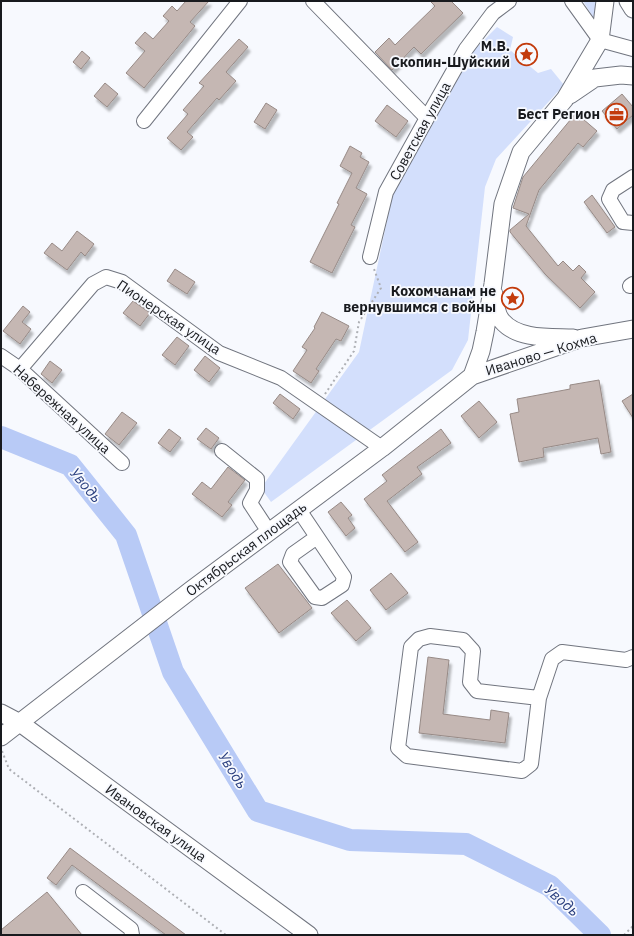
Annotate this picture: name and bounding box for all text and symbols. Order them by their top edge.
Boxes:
place label: М.В. Скопин-Шуйский [391,37,510,71]
place icon: М.В. Скопин-Шуйский [513,41,539,67]
street label: Советская улица [385,78,455,183]
office icon: Бест Регион [603,101,629,127]
place label: Бест Регион [517,105,600,123]
street label: Пионерская улица [114,276,225,359]
place label: Кохомчанам не вернувшимся с войны [343,282,496,316]
place icon: Кохомчанам не вернувшимся с войны [499,286,525,312]
street label: Иваново — Кохма [483,328,599,379]
street label: Набережная улица [10,361,115,458]
water label: Уводь [66,464,106,506]
street label: Октябрьская площадь [182,498,310,600]
water label: Уводь [214,748,252,792]
street label: Ивановская улица [102,780,211,866]
water label: Уводь [541,880,583,920]

